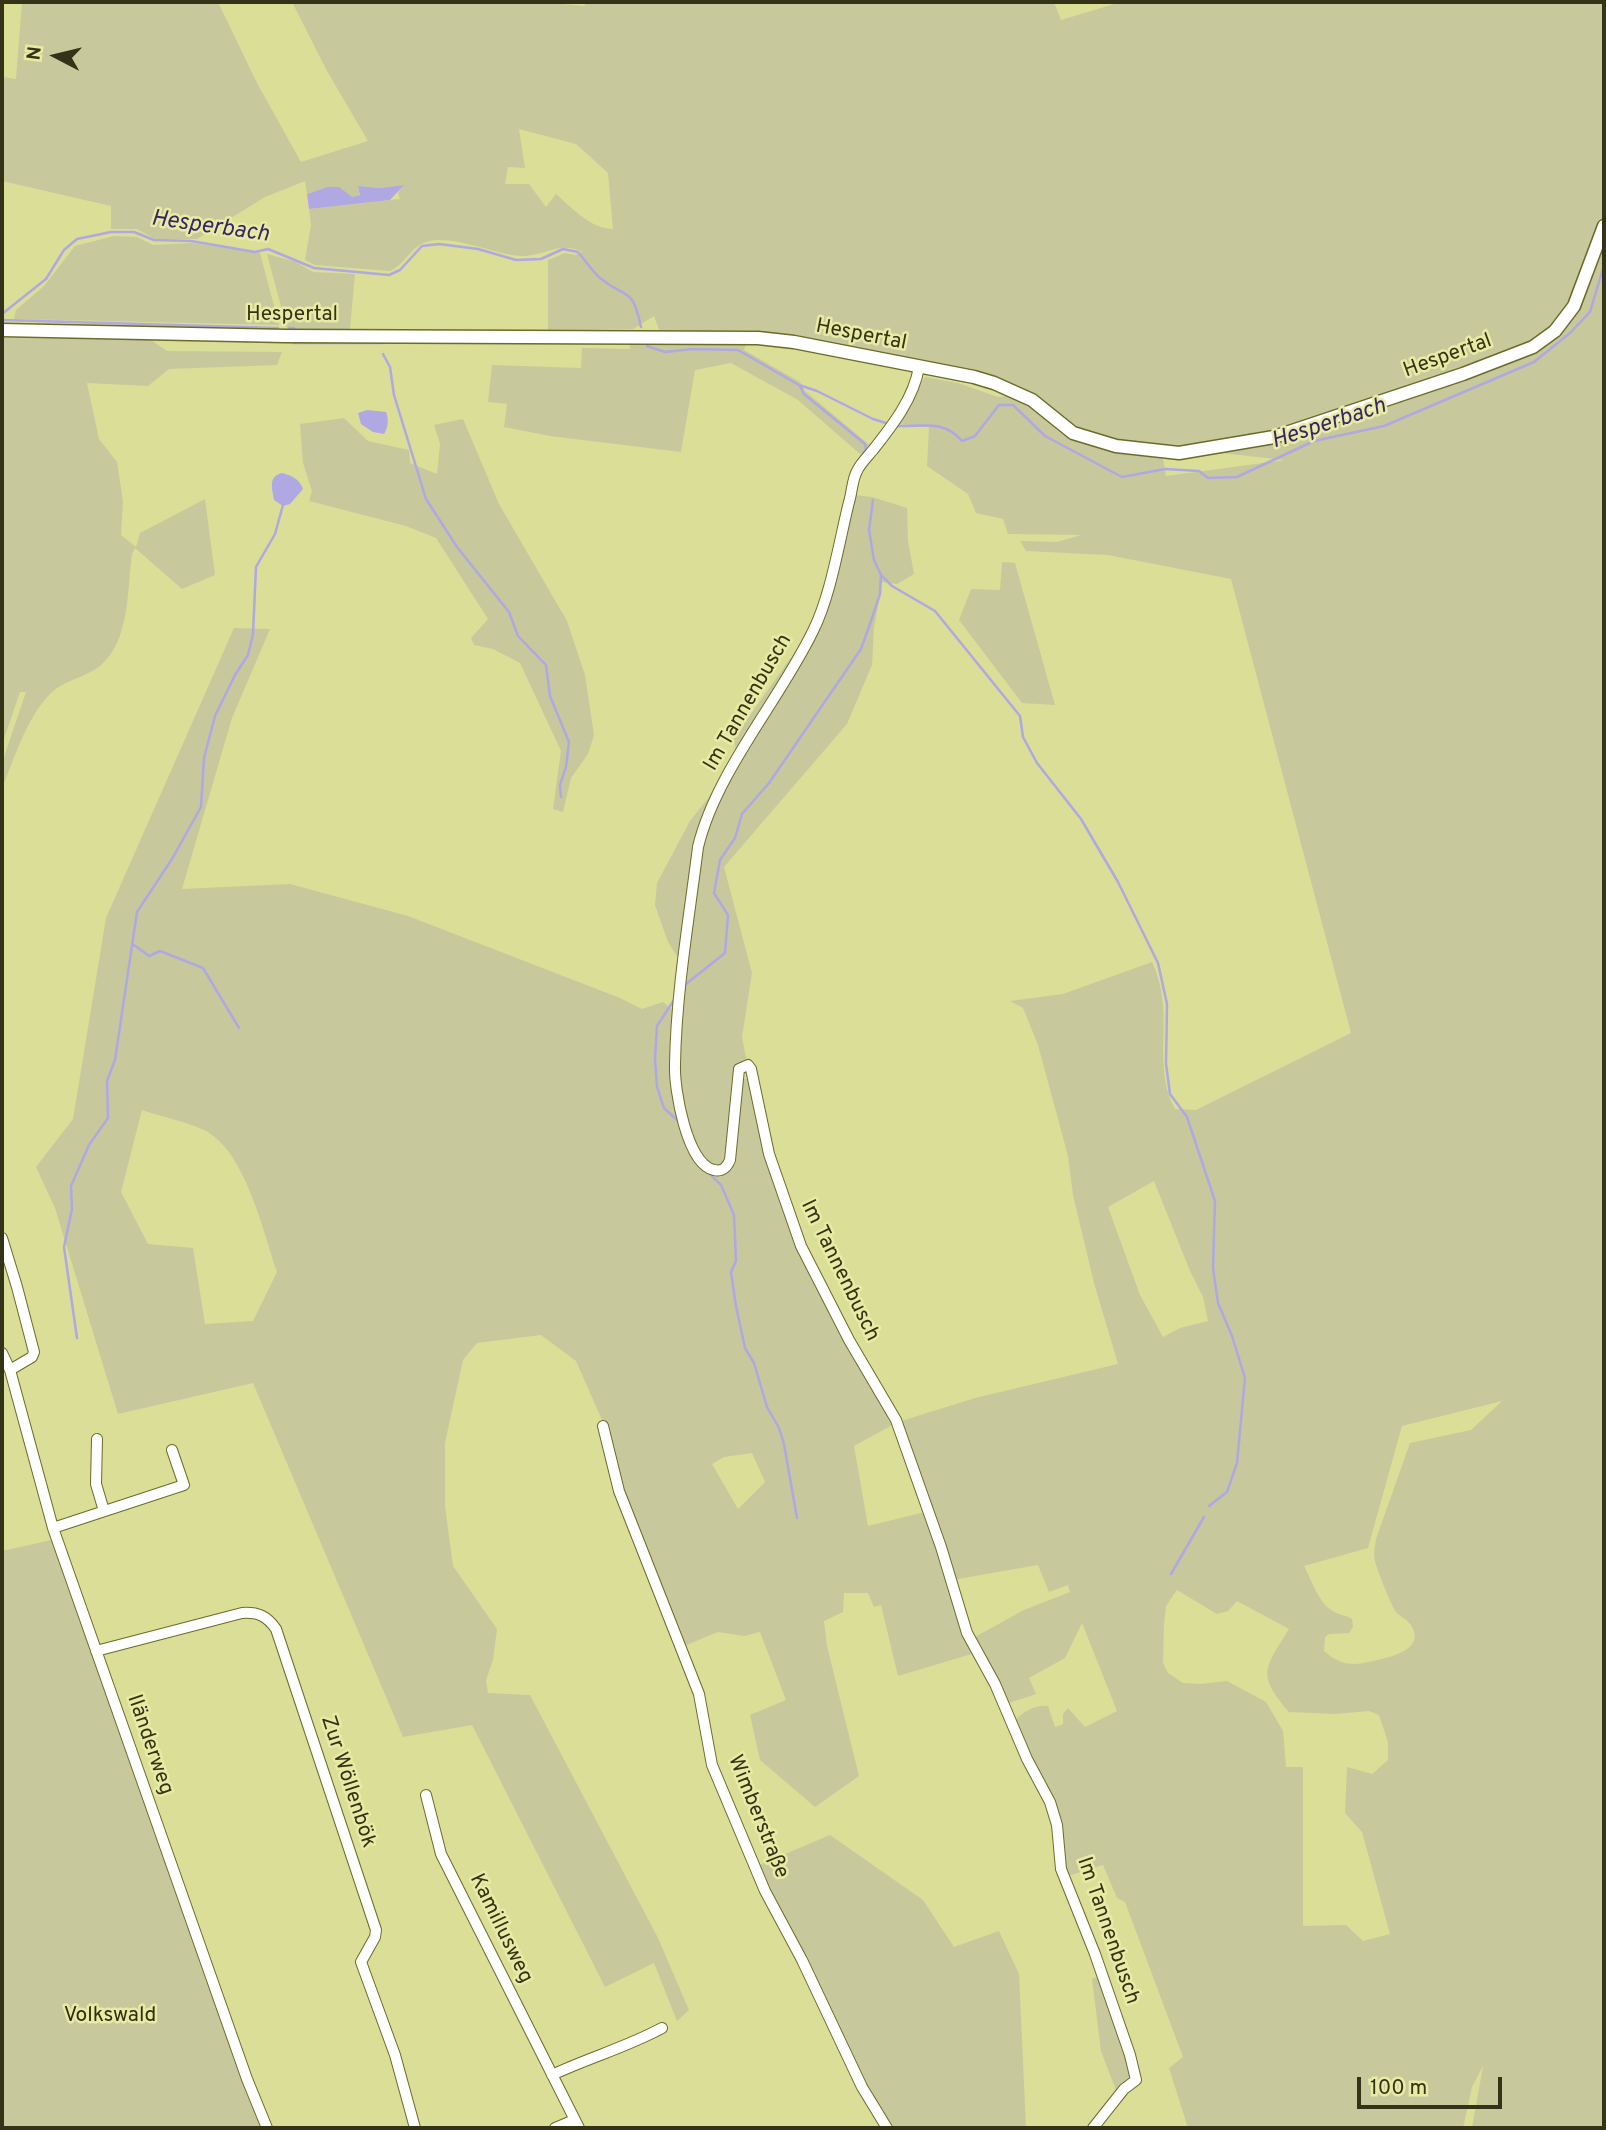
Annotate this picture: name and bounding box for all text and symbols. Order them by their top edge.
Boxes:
north arrow [21,21,91,91]
text: N [22,45,48,62]
water label: Hesperbach [149,206,271,250]
street label: Hespertal [246,303,338,329]
street label: Hespertal [813,315,909,357]
street label: Hespertal [1400,329,1496,385]
water label: Hesperbach [1268,394,1390,456]
street label: Im Tannenbusch [700,630,798,776]
street label: Im Tannenbusch [794,1196,884,1346]
street label: Iländerweg [120,1692,178,1798]
street label: Zur Wöllenbök [314,1713,380,1851]
street label: Wimberstraße [721,1752,793,1882]
street label: Im Tannenbusch [1070,1854,1144,2008]
street label: Kamillusweg [463,1870,537,1988]
park label: Volkswald [64,2004,156,2030]
scale bar [1361,2064,1506,2108]
text: 100 m [1370,2075,1427,2102]

